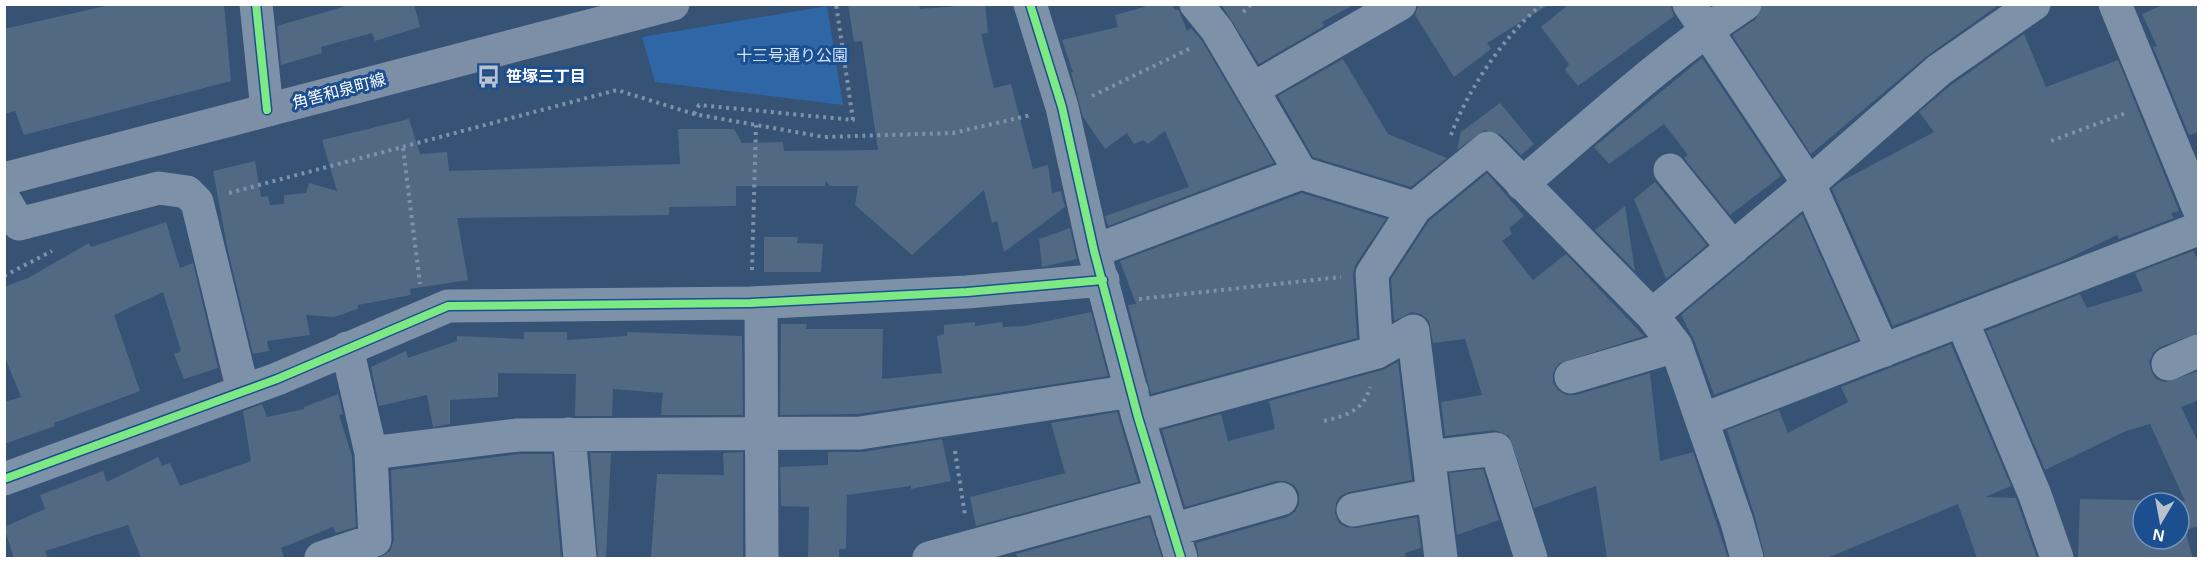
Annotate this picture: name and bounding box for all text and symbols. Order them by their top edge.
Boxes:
park label: 十三号通り公園 [736,47,848,64]
bus stop icon: 笹塚三丁目 [475,63,501,89]
place label: 笹塚三丁目 [506,68,586,85]
street label: 角筈和泉町線 [290,70,388,112]
north arrow [2131,491,2191,551]
text: N [2151,526,2166,545]

